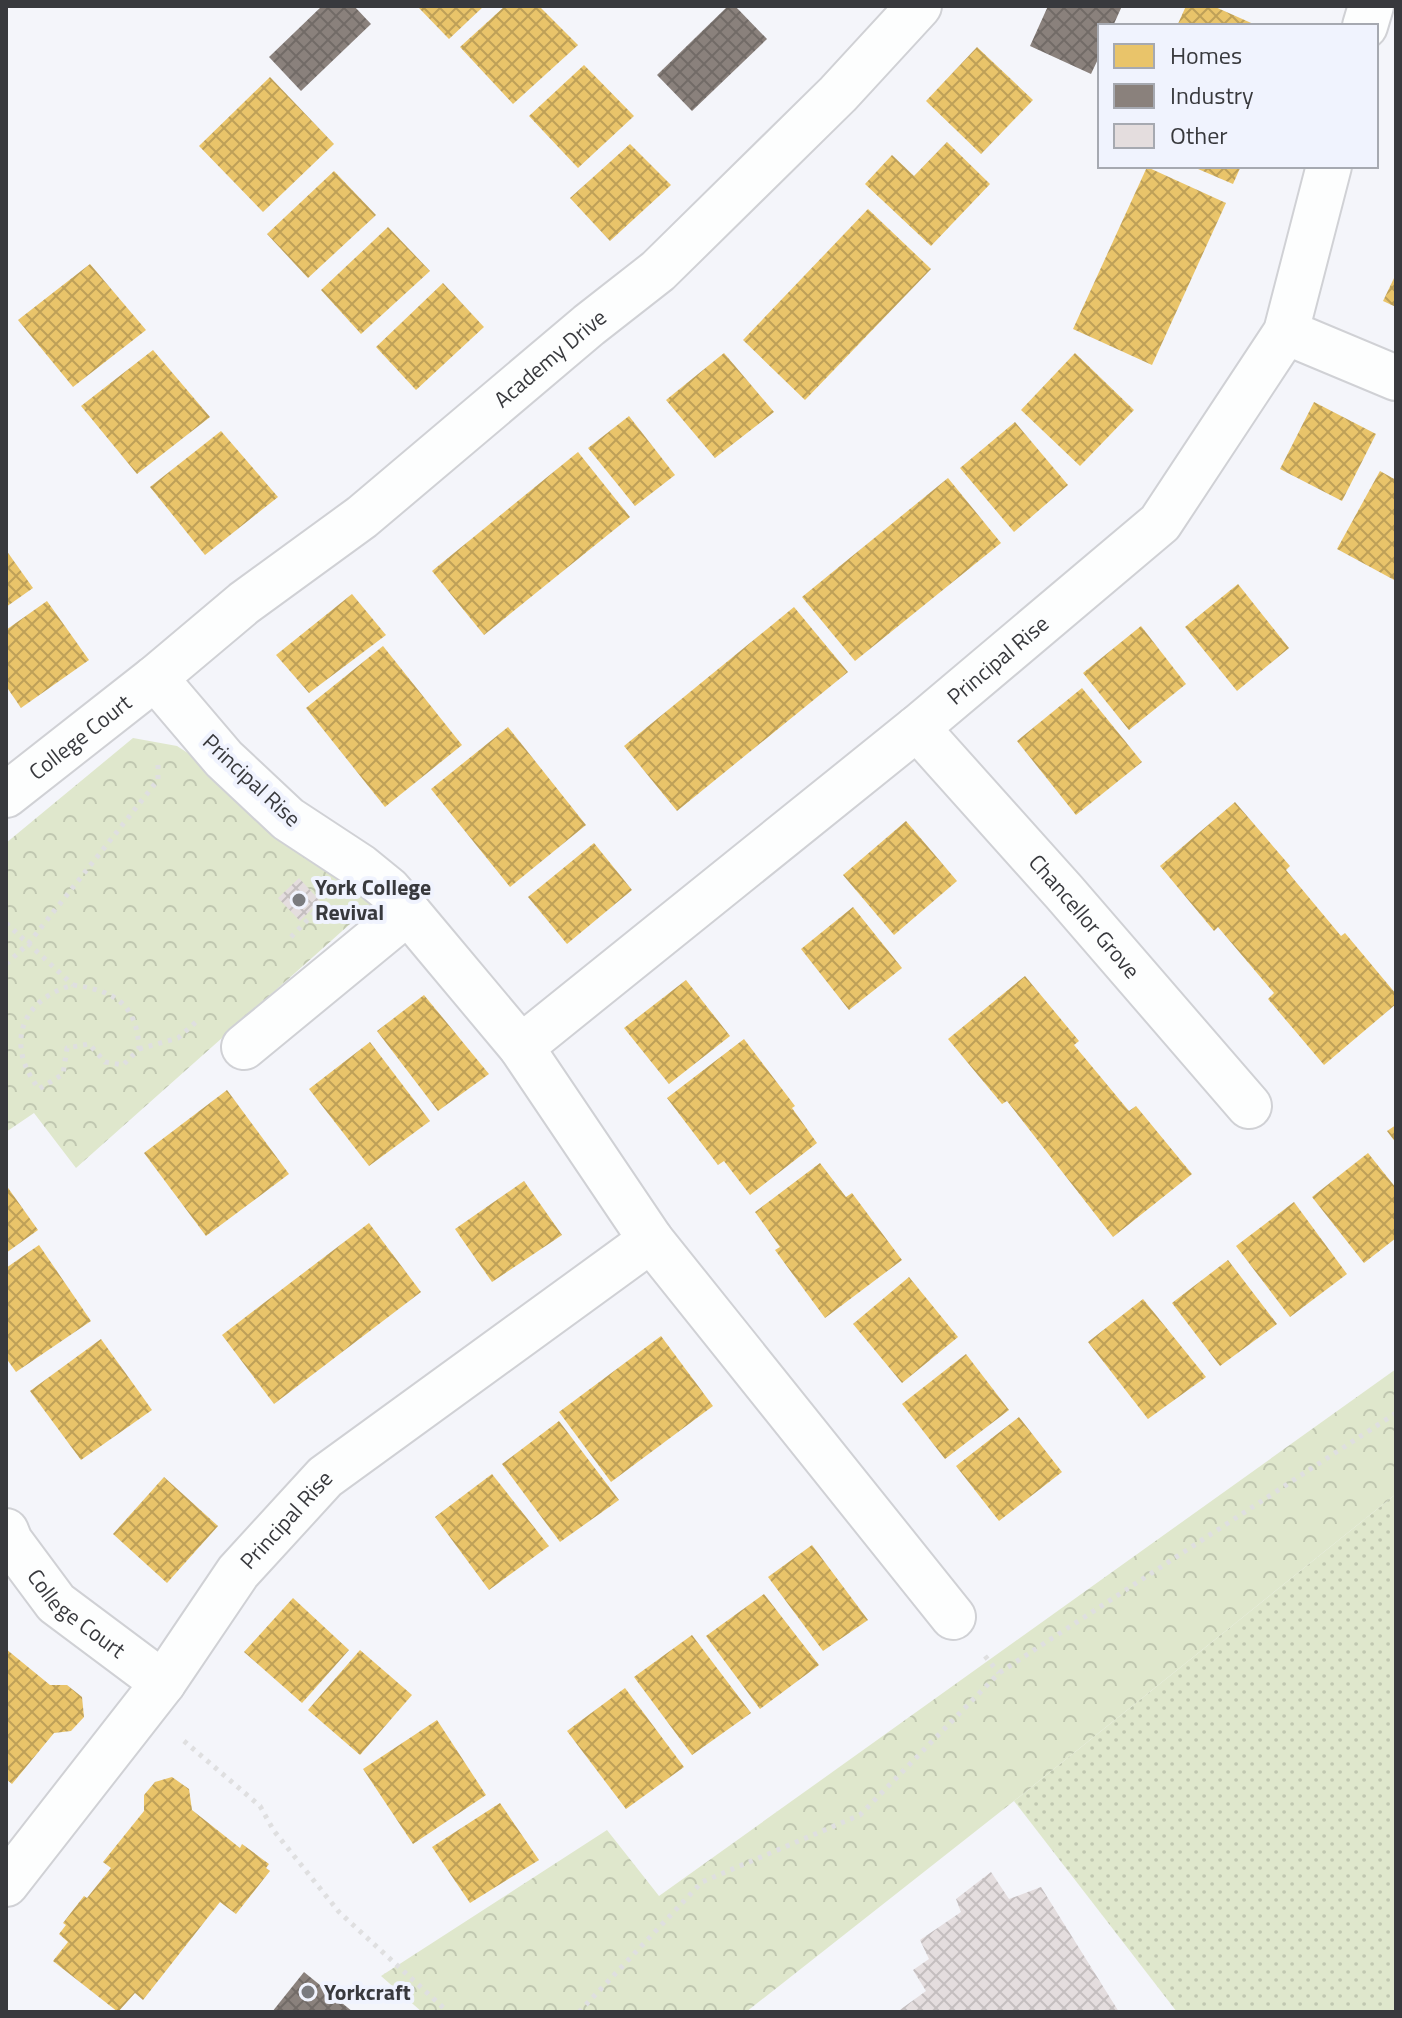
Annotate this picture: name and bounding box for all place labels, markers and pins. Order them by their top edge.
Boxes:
place label: York College Revival [315,870,431,929]
marker: York College Revival [290,891,308,909]
place label: Yorkcraft [324,1975,411,2009]
marker: Yorkcraft [299,1983,317,2001]

